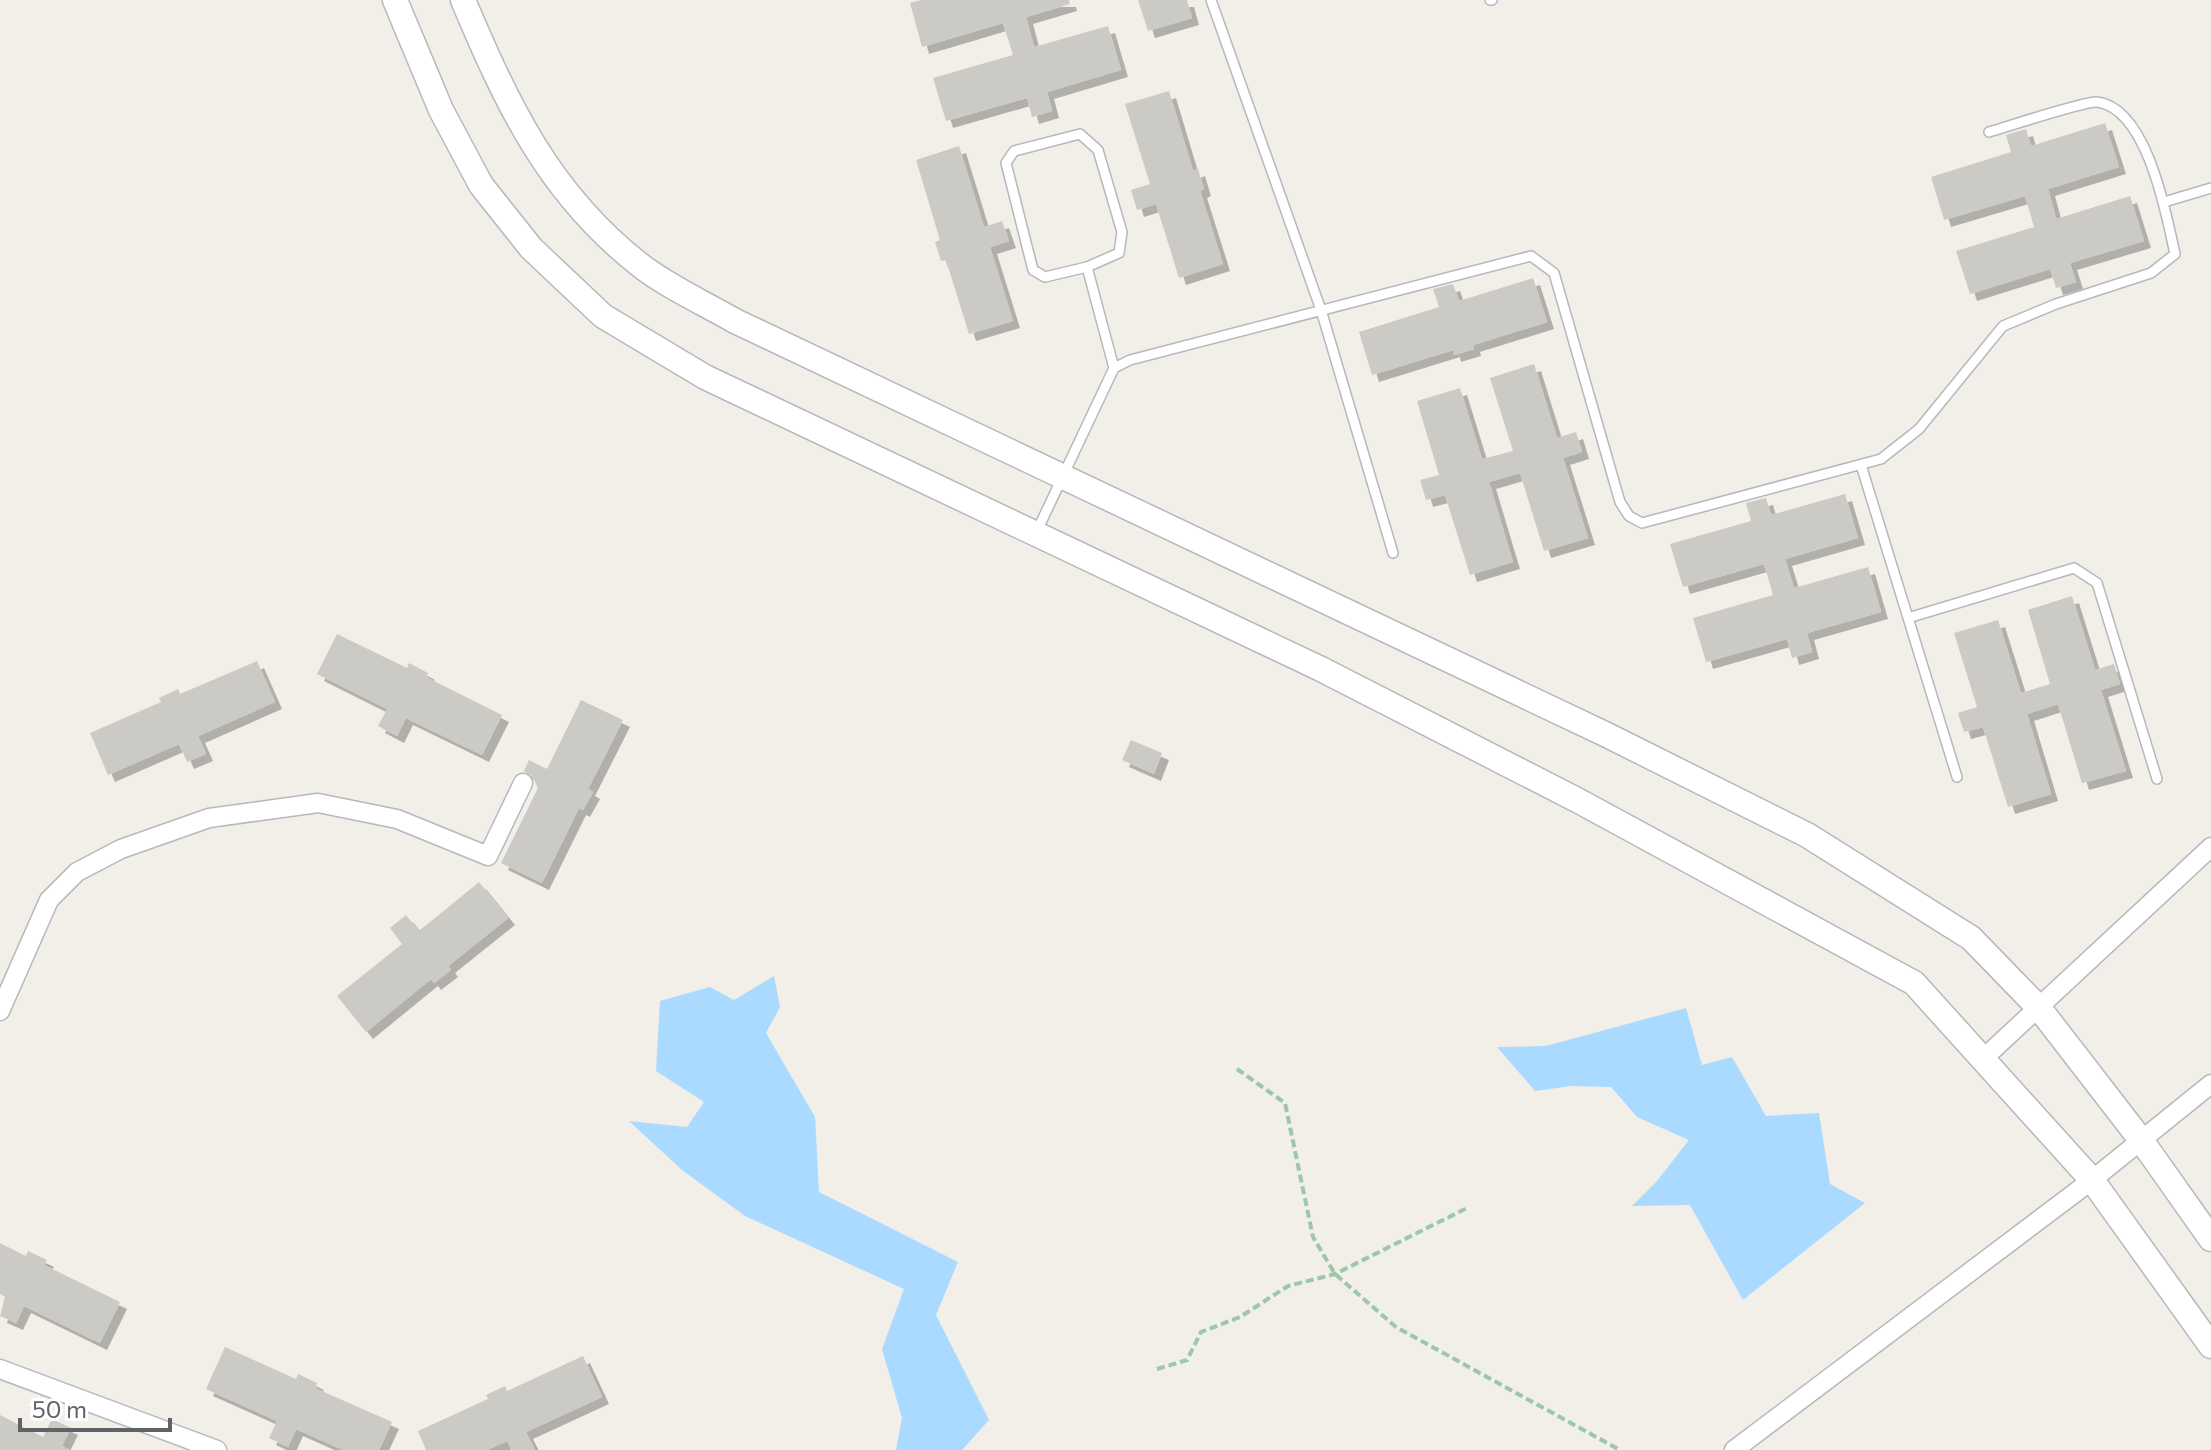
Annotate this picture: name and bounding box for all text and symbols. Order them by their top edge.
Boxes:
scale bar [20,1382,170,1432]
text: 50 m [32,1394,87,1423]

